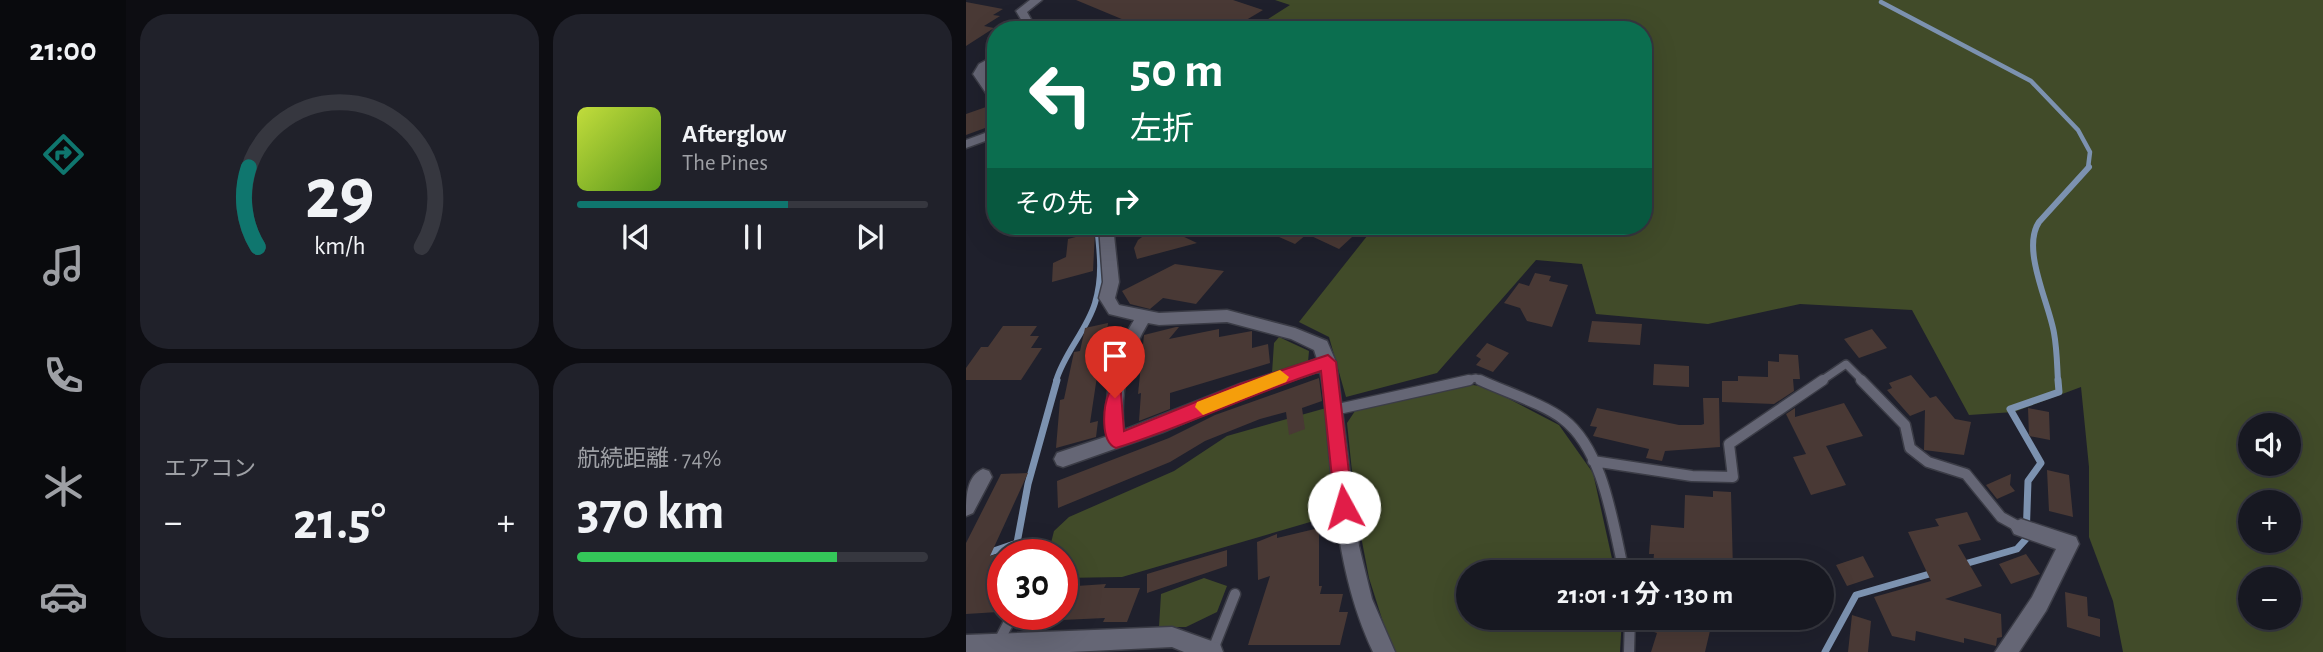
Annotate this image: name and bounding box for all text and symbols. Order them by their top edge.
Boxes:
text: 21:00 [29,34,97,66]
text: 50 m [1130,47,1224,96]
icon: left [1015,49,1106,140]
text: 左折 [1130,113,1194,145]
text: Afterglow [682,121,786,147]
icon: directions [39,130,88,179]
text: The Pines [682,152,768,175]
text: 29 [305,160,374,233]
icon: right [1107,182,1145,220]
text: その先 [1015,191,1093,217]
icon: previous [617,218,655,256]
icon: pause [734,218,772,256]
icon: next [851,218,889,256]
text: km/h [314,234,365,259]
icon: music [39,241,88,290]
pin [1085,326,1145,398]
icon: arrive [1096,337,1134,375]
icon: phone [39,351,88,400]
map controls [2238,413,2301,630]
button: sound [2238,413,2301,476]
text: 航続距離 · 74% [577,448,721,471]
text: エアコン [164,458,256,481]
icon: climate [39,462,88,511]
position arrow [1307,470,1381,544]
text: 370 km [577,486,725,538]
button: + [2238,490,2301,553]
text: 21.5° [293,496,386,548]
text: − [164,504,182,542]
text: + [497,504,515,542]
speed limit sign: 30 [987,539,1078,630]
button: − [2238,567,2301,630]
icon: car [39,572,88,621]
text: 21:01 · 1 分 · 130 m [1557,582,1733,608]

